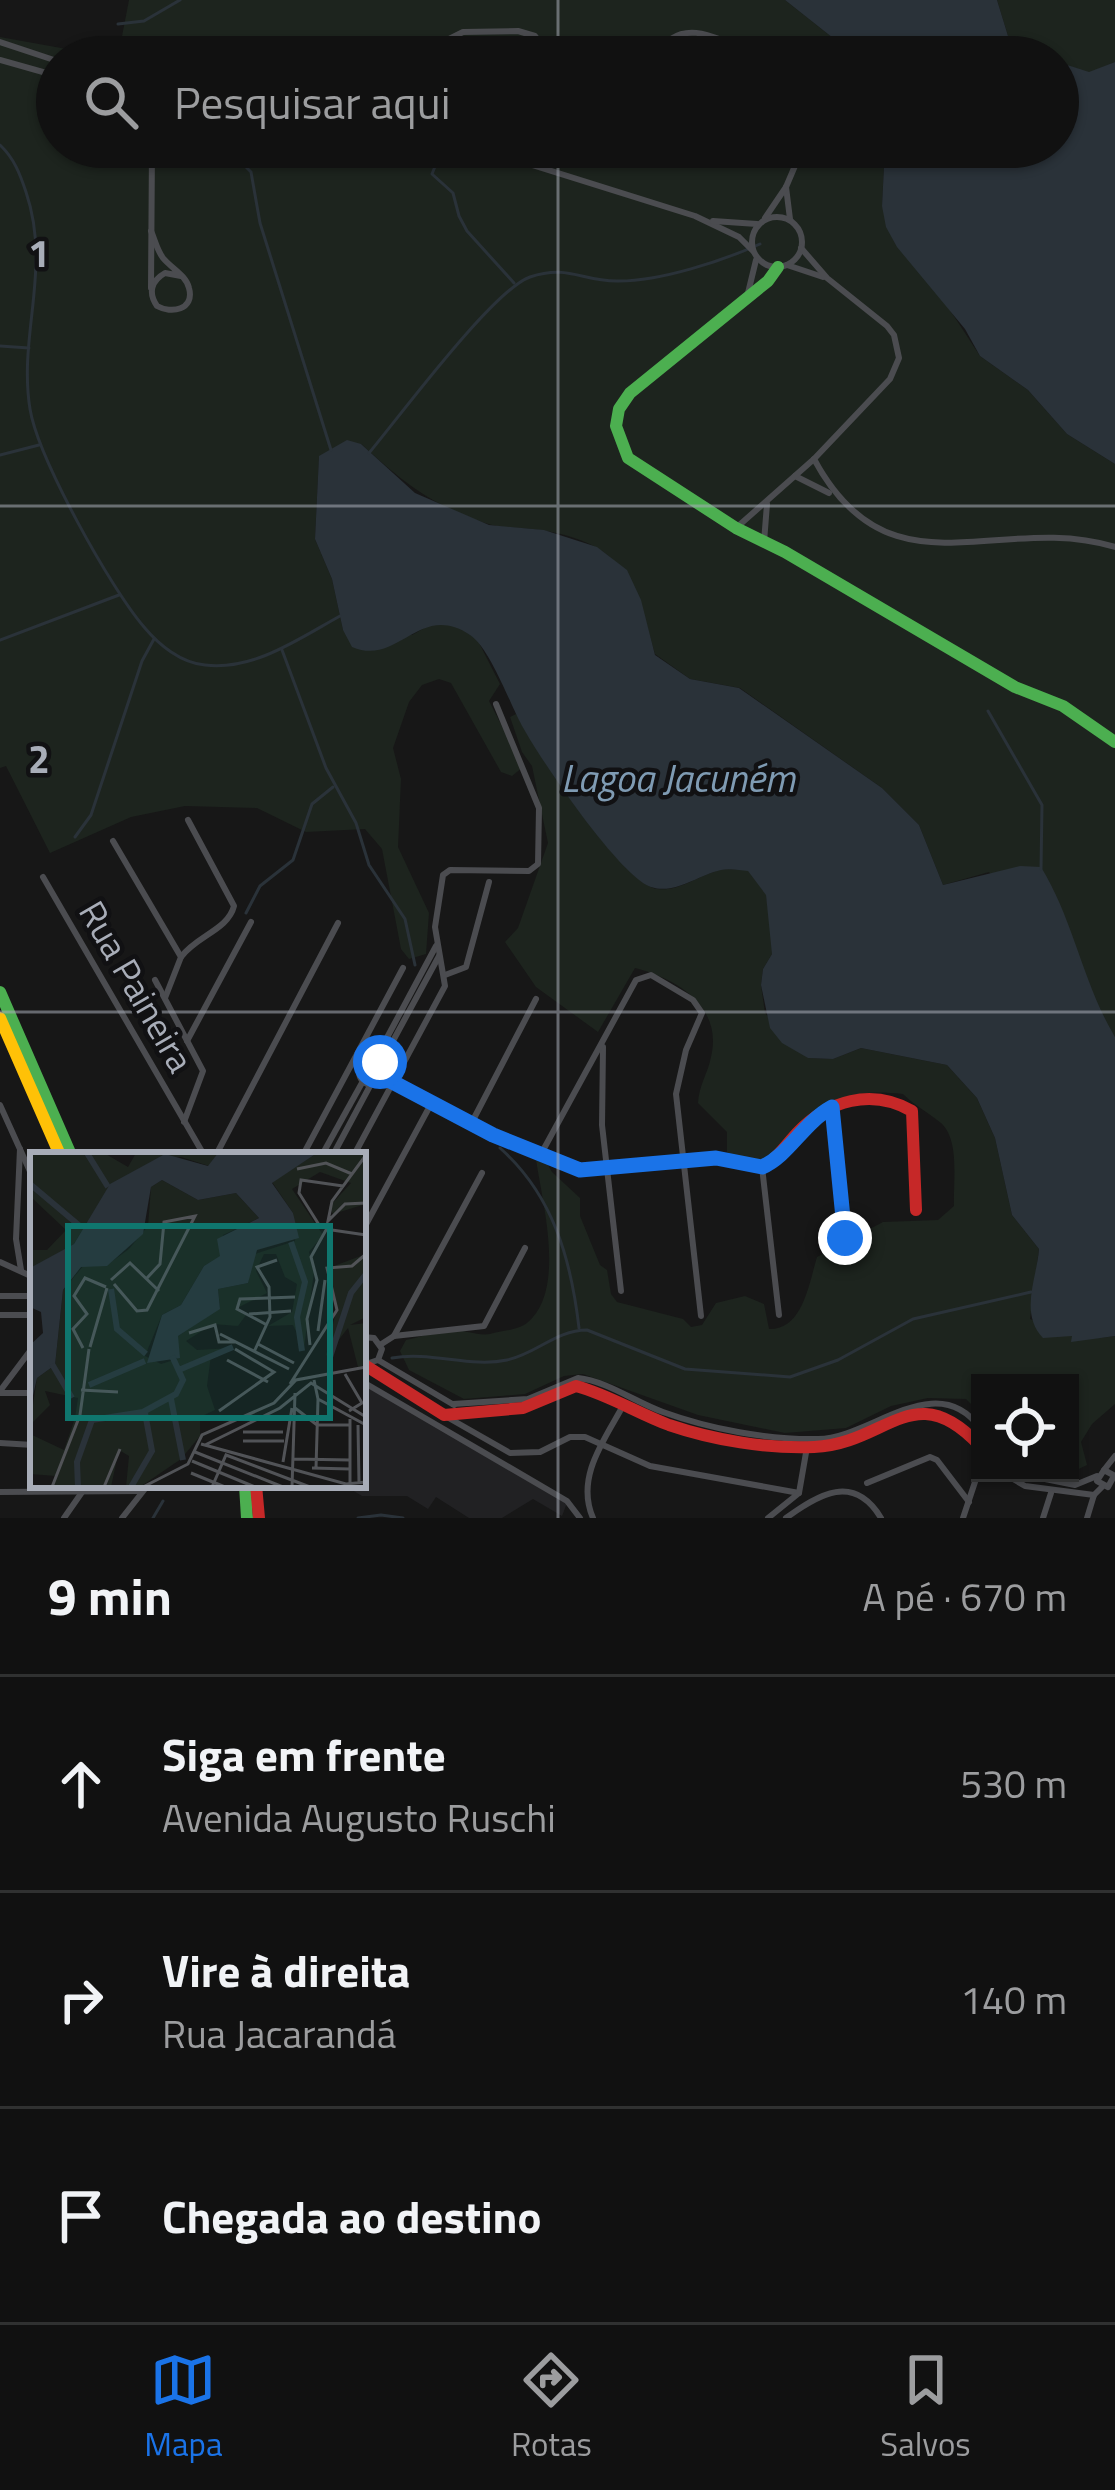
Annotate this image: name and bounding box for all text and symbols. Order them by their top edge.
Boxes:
search box [36,36,1079,168]
text: Pesquisar aqui [174,68,450,136]
icon: search [78,69,144,135]
text: 1 [28,223,50,282]
text: 2 [28,729,50,788]
water label: Lagoa Jacuném [561,748,796,807]
street label: Rua Paineira [66,890,208,1082]
route start [353,1035,407,1089]
inset map [30,1152,366,1488]
route end [818,1211,872,1265]
map controls [971,1374,1079,1482]
button: locate [971,1374,1079,1482]
text: 9 min [48,1557,172,1635]
text: A pé · 670 m [863,1567,1067,1626]
text: Siga em frente [162,1720,446,1788]
icon: ahead [48,1751,114,1817]
text: 530 m [960,1754,1067,1813]
text: Avenida Augusto Ruschi [162,1788,556,1847]
text: Vire à direita [162,1936,410,2004]
icon: right [48,1967,114,2033]
text: 140 m [960,1970,1067,2029]
text: Rua Jacarandá [162,2004,396,2063]
text: Chegada ao destino [162,2182,541,2250]
icon: arrive [48,2183,114,2249]
tab: Mapa [144,2347,222,2469]
tab: Rotas [511,2347,592,2469]
tab: Salvos [880,2347,971,2469]

